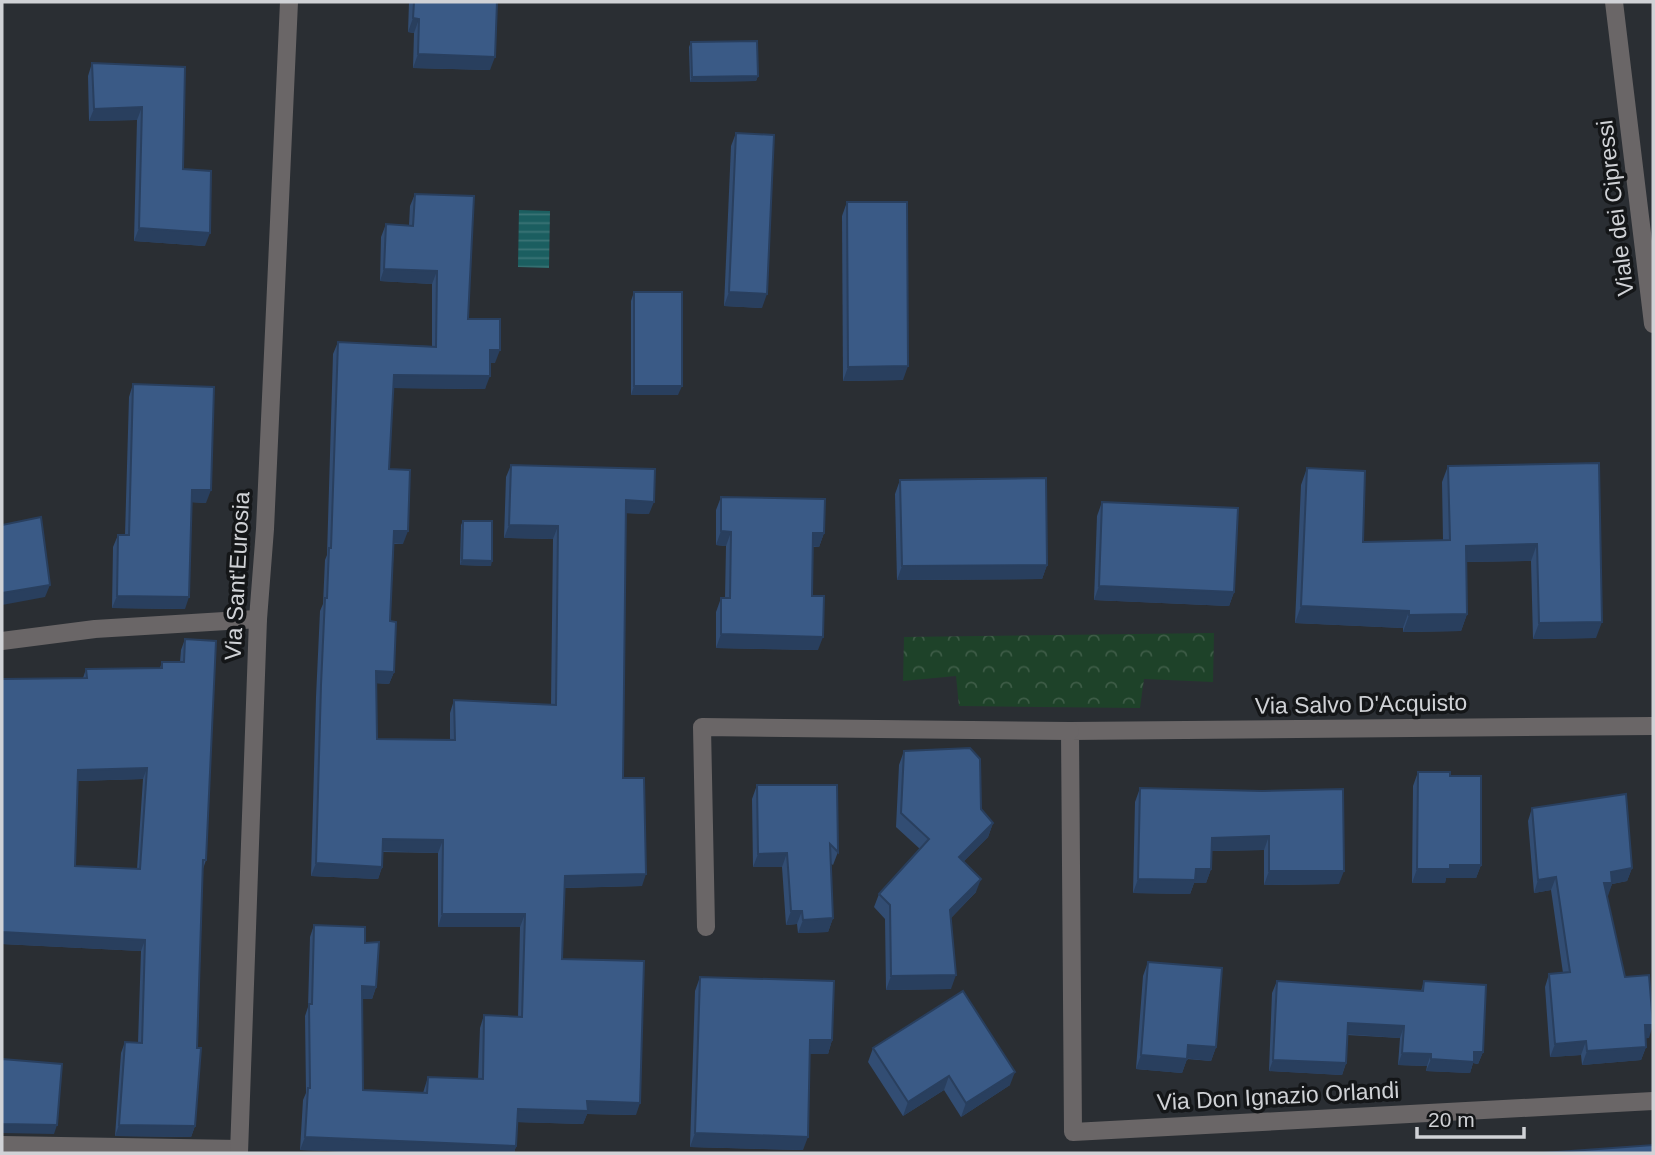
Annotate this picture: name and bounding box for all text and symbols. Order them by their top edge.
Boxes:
street label: Viale dei Cipressi [1591,118,1639,298]
street label: Via Sant'Eurosia [220,491,254,661]
street label: Via Salvo D'Acquisto [1255,689,1467,719]
street label: Via Don Ignazio Orlandi [1156,1077,1400,1115]
scale bar [1417,1096,1524,1140]
text: 20 m [1428,1108,1475,1131]

